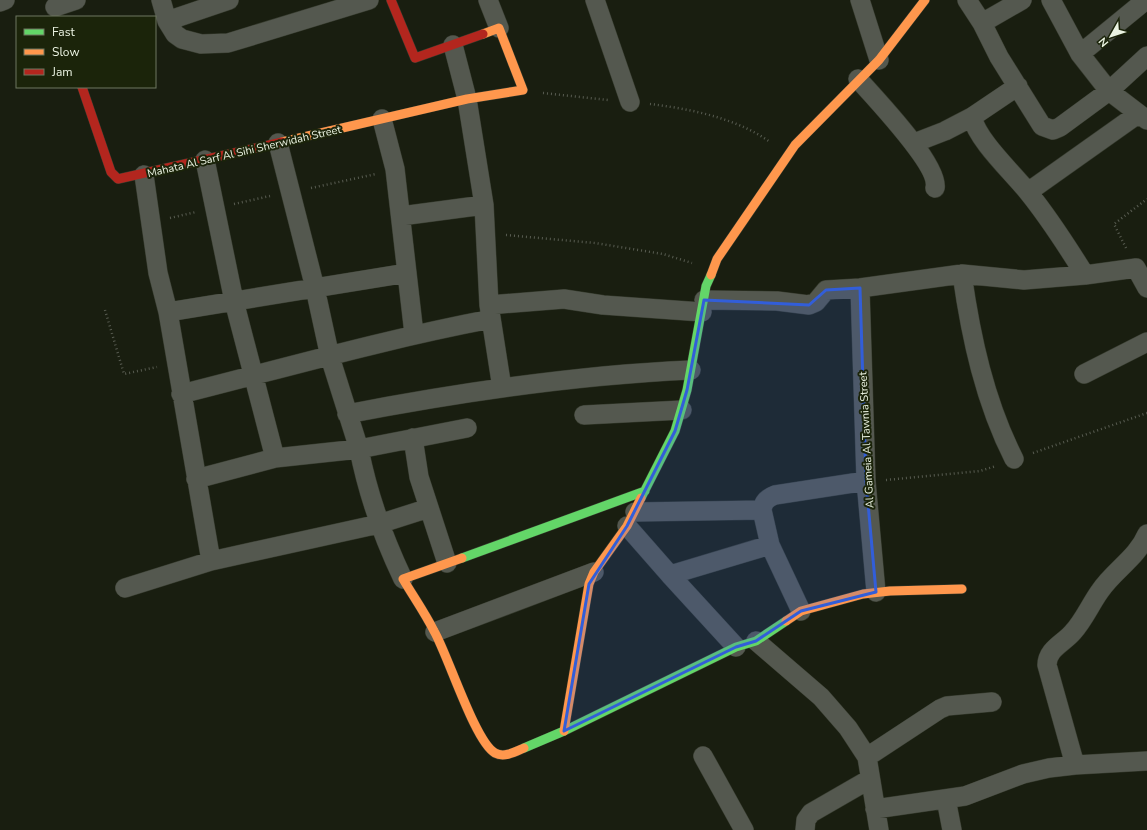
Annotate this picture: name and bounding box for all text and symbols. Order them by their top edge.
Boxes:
legend [16,16,156,88]
north arrow [1091,16,1131,56]
text: Fast [52,24,75,40]
text: N [1095,34,1112,50]
text: Slow [52,44,80,60]
text: Jam [51,64,73,80]
street label: Mahata Al Sarf Al Sihi Sherwidah Street [146,122,343,181]
street label: Al Gameia Al Tawnia Street [855,371,878,509]

